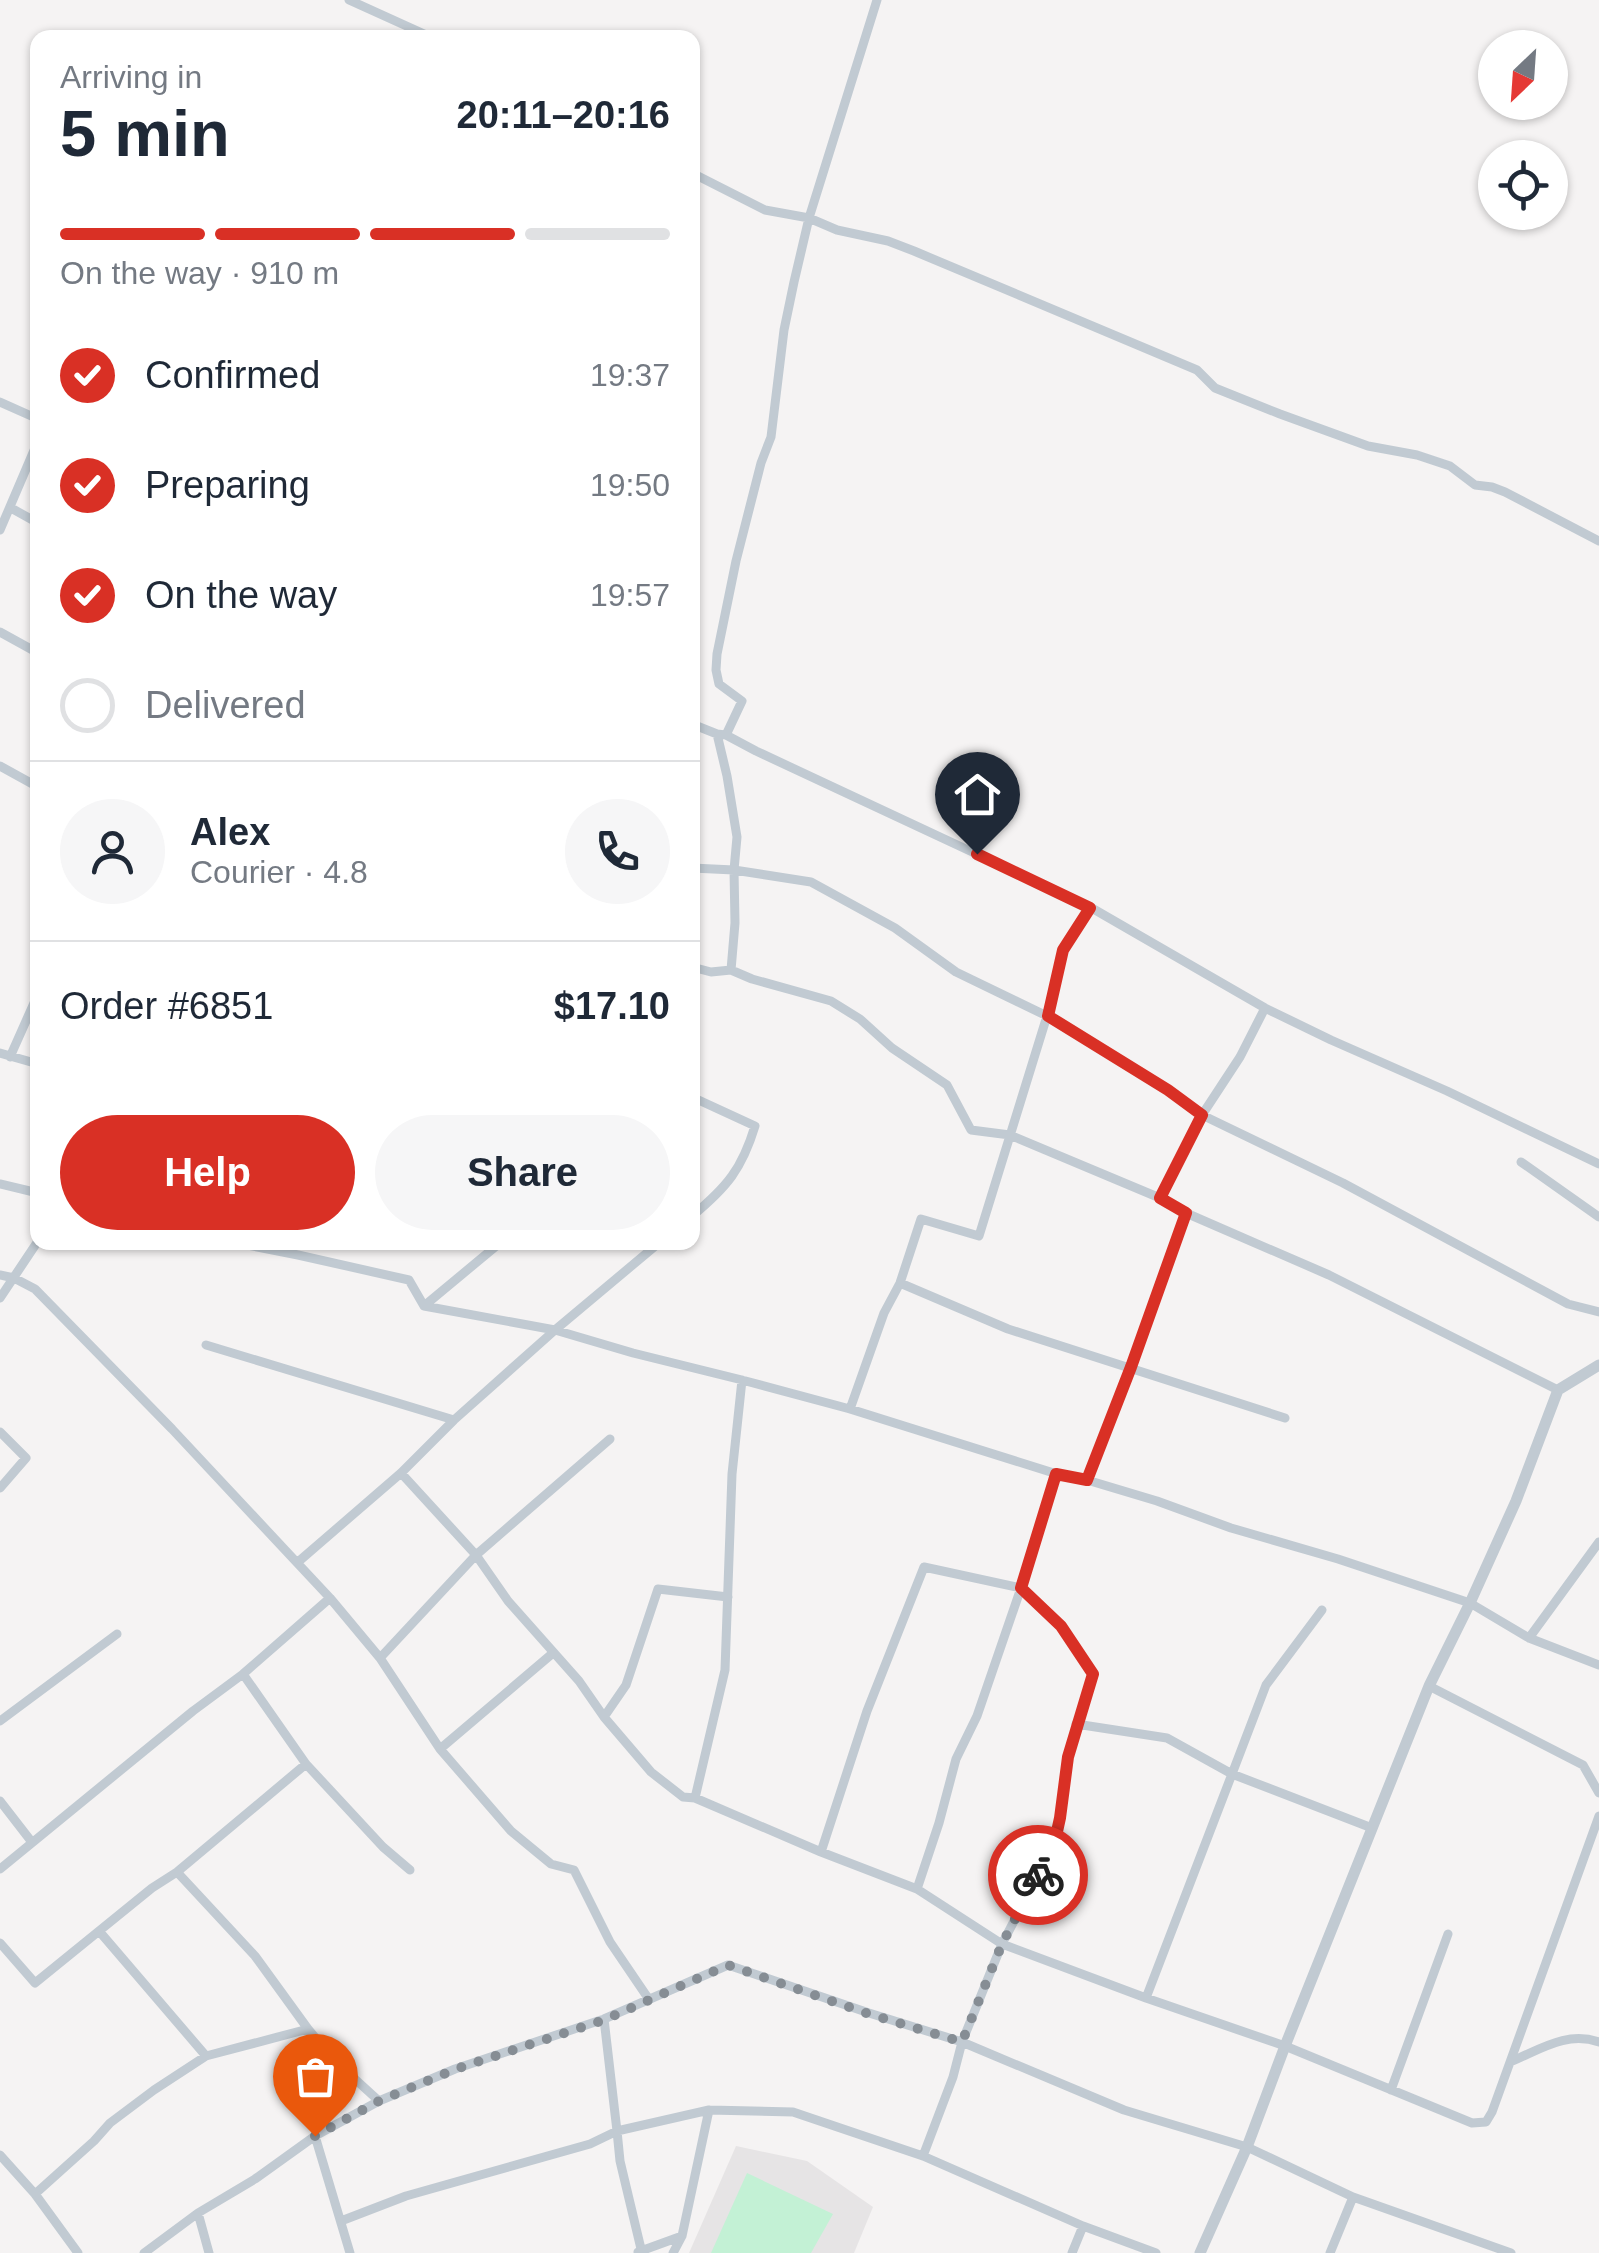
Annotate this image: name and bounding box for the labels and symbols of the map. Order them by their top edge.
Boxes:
north arrow [1478,30,1568,120]
pin [935,752,1020,855]
courier [988,1825,1088,1925]
pin [273,2034,358,2137]

